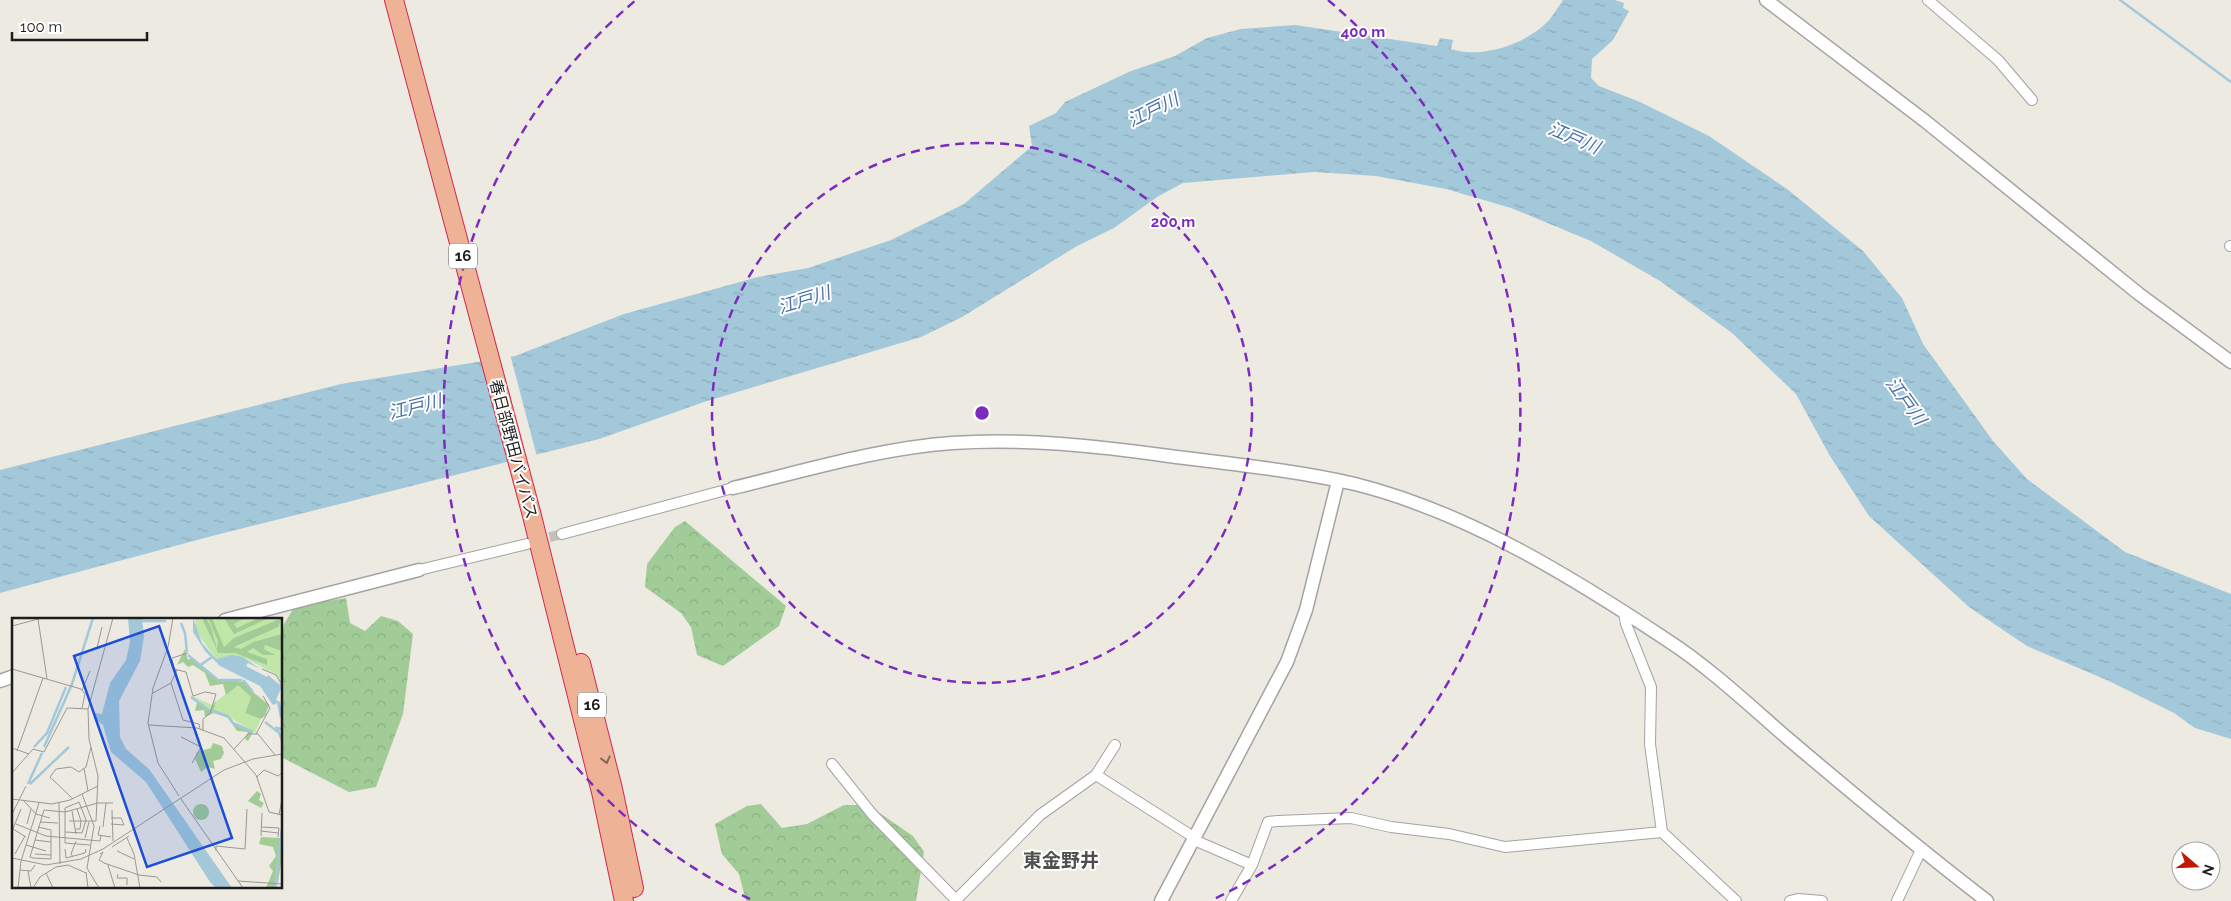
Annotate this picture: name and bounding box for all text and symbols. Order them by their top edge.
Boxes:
scale bar [12,10,148,42]
text: 100 m [20,18,62,36]
text: 400 m [1341,23,1385,41]
water label: 江戸川 [1124,87,1183,131]
water label: 江戸川 [1545,117,1605,159]
text: 200 m [1151,213,1195,231]
road number: 16 [449,244,477,268]
water label: 江戸川 [775,281,835,317]
water label: 江戸川 [1882,373,1932,430]
street label: 春日部野田バイパス [486,377,541,521]
water label: 江戸川 [386,389,446,423]
centre of rings [973,404,991,422]
inset map [12,618,282,888]
road number: 16 [578,692,606,718]
one-way arrow [600,756,611,765]
north arrow [2171,841,2221,891]
district label: 東金野井 [1023,849,1099,871]
text: N [2199,863,2218,878]

